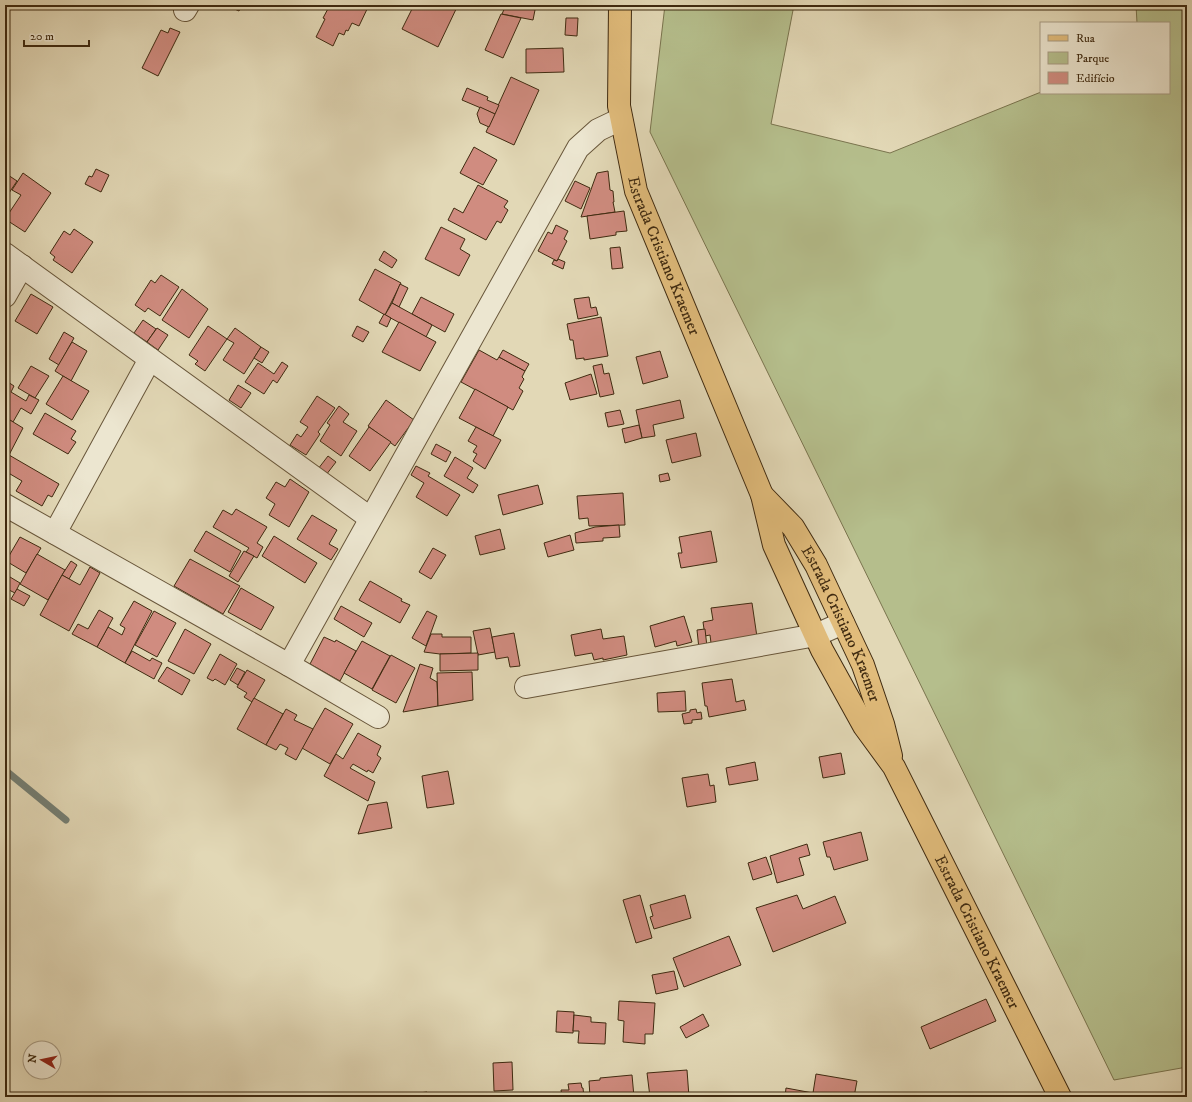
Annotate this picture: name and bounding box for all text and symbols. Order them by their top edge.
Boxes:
scale bar [24,22,89,48]
legend [1040,22,1170,94]
text: 20 m [30,29,54,44]
text: Rua [1076,31,1096,46]
text: Parque [1076,51,1109,66]
text: Edifício [1076,71,1115,86]
street label: Estrada Cristiano Kraemer [623,175,705,338]
street label: Estrada Cristiano Kraemer [797,542,885,705]
street label: Estrada Cristiano Kraemer [930,852,1024,1012]
north arrow [22,1040,62,1080]
text: N [25,1053,41,1064]

